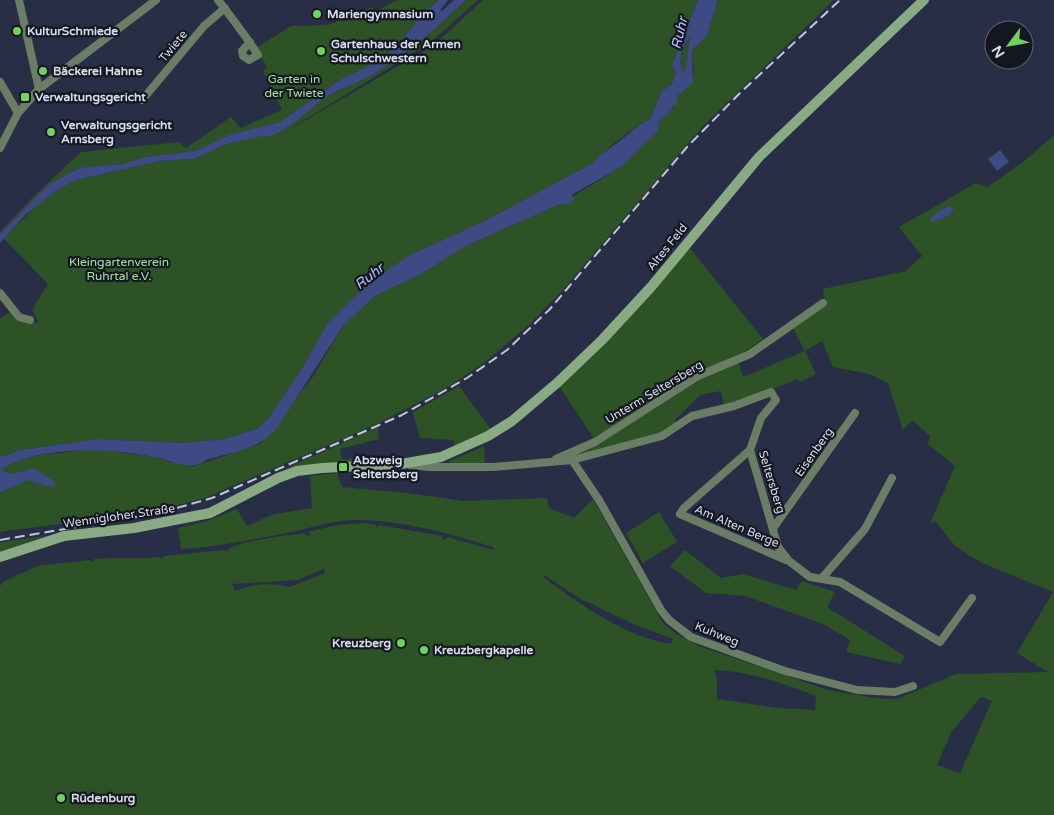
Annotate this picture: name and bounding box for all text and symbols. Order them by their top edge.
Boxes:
place label: Mariengymnasium [327,7,433,22]
marker: Mariengymnasium [311,8,323,20]
water label: Ruhr [668,14,692,51]
north arrow [984,20,1034,70]
place label: KulturSchmiede [27,24,118,38]
marker: KulturSchmiede [11,25,23,37]
street label: Twiete [156,27,190,65]
place label: Gartenhaus der Armen Schulschwestern [331,37,461,65]
text: N [988,42,1009,61]
marker: Gartenhaus der Armen Schulschwestern [315,45,327,57]
place label: Bäckerei Hahne [53,64,142,78]
marker: Bäckerei Hahne [37,65,49,77]
park label: Garten in der Twiete [264,72,324,100]
place label: Verwaltungsgericht [35,90,146,105]
marker: Verwaltungsgericht [19,91,31,103]
place label: Verwaltungsgericht Arnsberg [61,118,172,147]
marker: Verwaltungsgericht Arnsberg [45,126,57,138]
street label: Altes Feld [644,221,690,273]
park label: Kleingartenverein Ruhrtal e.V. [69,255,169,283]
water label: Ruhr [351,259,389,293]
street label: Unterm Seltersberg [603,357,705,427]
street label: Eisenberg [792,425,836,479]
street label: Seltersberg [756,449,788,515]
place label: Abzweig Seltersberg [353,453,418,482]
marker: Abzweig Seltersberg [337,461,349,473]
street label: Wennigloher Straße [62,501,176,531]
street label: Am Alten Berge [693,502,782,550]
street label: Kuhweg [693,619,741,649]
place label: Kreuzberg [332,636,391,651]
marker: Kreuzberg [395,637,407,649]
place label: Kreuzbergkapelle [434,643,533,658]
marker: Kreuzbergkapelle [418,644,430,656]
place label: Rüdenburg [71,791,135,806]
marker: Rüdenburg [55,792,67,804]

